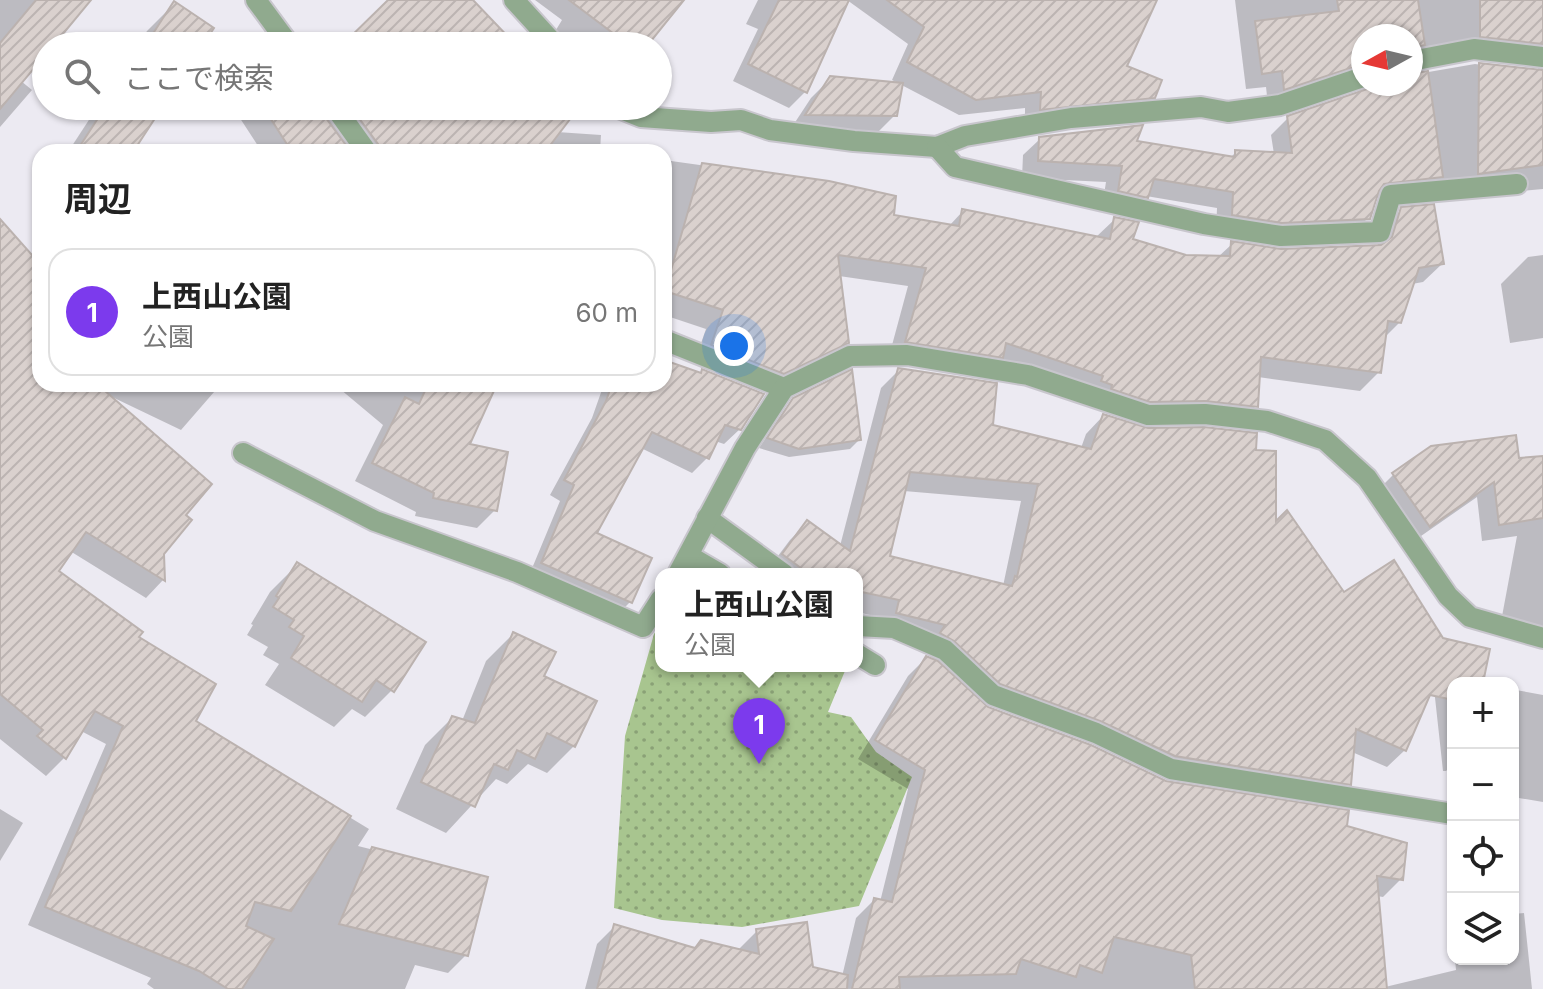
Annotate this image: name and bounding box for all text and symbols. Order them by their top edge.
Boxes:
north arrow [1351,24,1423,96]
search box [32,32,672,120]
icon: search [60,54,104,98]
text: ここで検索 [124,60,274,96]
text: 周辺 [64,178,132,219]
text: 上西山公園 [142,278,292,314]
text: 1 [86,297,98,328]
text: 60 m [575,297,638,328]
text: 公園 [142,321,194,352]
your location [714,326,754,366]
popup [655,568,863,672]
text: 上西山公園 [684,586,834,622]
text: 公園 [684,629,736,660]
map controls [1447,677,1519,965]
button: + [1447,677,1519,749]
pin: 1 [733,698,785,764]
button: − [1447,749,1519,821]
button: locate [1447,821,1519,893]
button: layers [1447,893,1519,965]

